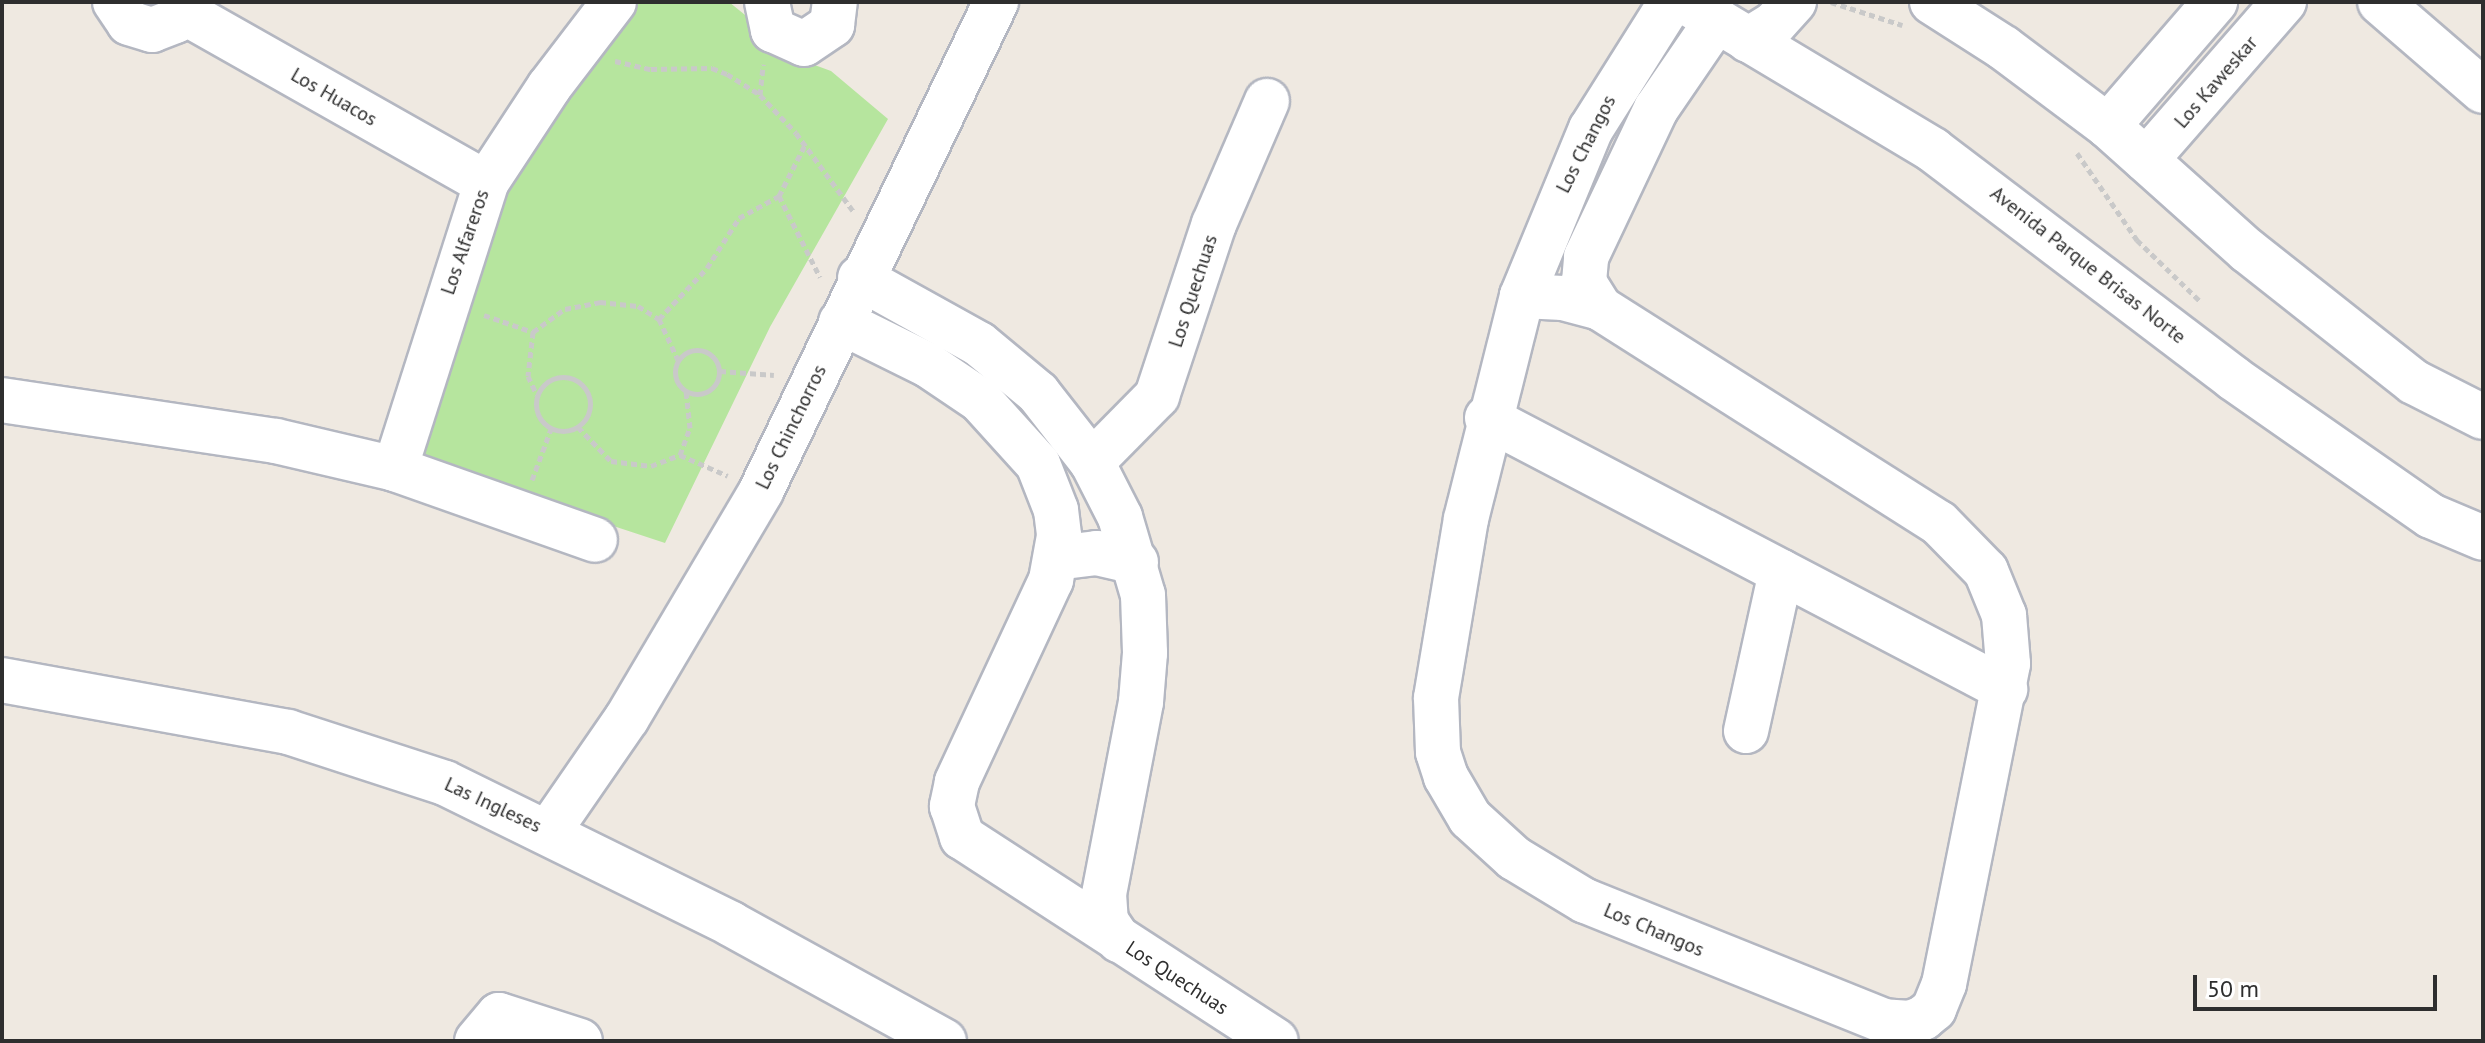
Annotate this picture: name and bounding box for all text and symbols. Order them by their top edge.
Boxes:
street label: Los Kaweskar [2169,31,2263,133]
street label: Los Huacos [287,63,381,131]
street label: Los Changos [1551,91,1621,197]
street label: Avenida Parque Brisas Norte [1986,181,2190,349]
street label: Los Alfareros [436,186,494,298]
street label: Los Quechuas [1163,232,1223,350]
street label: Los Chinchorros [750,361,832,493]
street label: Las Ingleses [441,772,545,838]
street label: Los Changos [1600,898,1708,962]
street label: Los Quechuas [1121,936,1233,1020]
scale bar [2197,959,2441,1009]
text: 50 m [2207,973,2259,1004]

